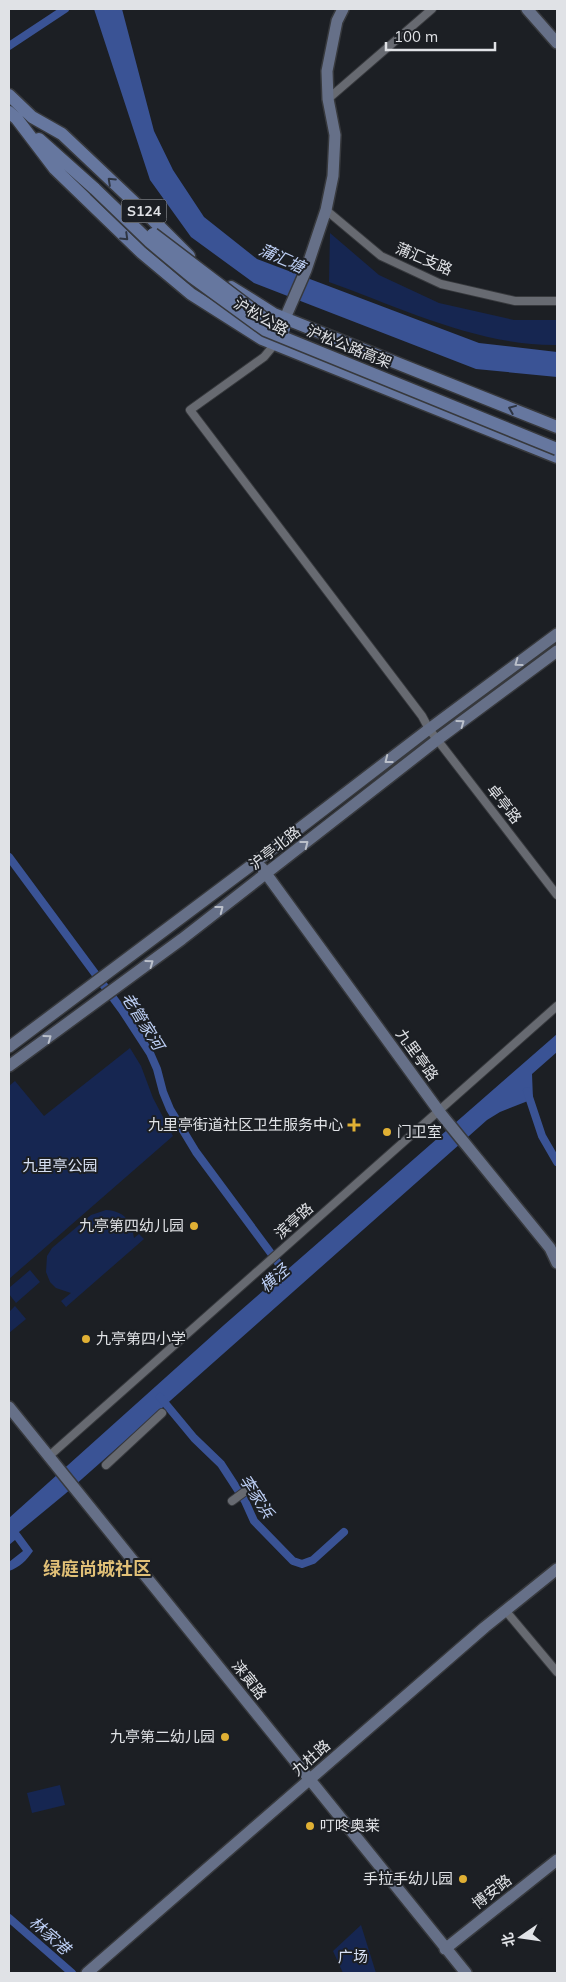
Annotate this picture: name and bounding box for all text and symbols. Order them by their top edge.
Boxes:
scale bar [386,20,495,52]
text: 100 m [394,27,438,46]
one-way arrow [108,178,117,187]
road number: S124 [122,200,166,222]
one-way arrow [120,231,129,240]
street label: 蒲汇支路 [393,238,456,279]
water label: 蒲汇塘 [256,239,311,278]
street label: 沪松公路 [231,293,292,340]
street label: 沪松公路高架 [304,321,394,372]
one-way arrow [508,405,517,415]
one-way arrow [514,657,524,666]
one-way arrow [455,720,465,729]
one-way arrow [384,754,394,763]
street label: 卓亭路 [483,780,526,827]
street label: 沪亭北路 [245,822,304,874]
one-way arrow [299,841,309,850]
one-way arrow [214,907,223,915]
one-way arrow [144,960,153,968]
water label: 老管家河 [118,989,170,1056]
street label: 九里亭路 [392,1025,443,1085]
one-way arrow [42,1035,51,1043]
place label: 九里亭街道社区卫生服务中心 [148,1115,343,1134]
marker: 九里亭街道社区卫生服务中心 [347,1118,361,1132]
place label: 门卫室 [397,1122,442,1141]
marker: 门卫室 [381,1126,393,1138]
park label: 九里亭公园 [22,1156,98,1175]
street label: 滨亭路 [271,1199,317,1243]
place label: 九亭第四幼儿园 [79,1216,184,1235]
marker: 九亭第四幼儿园 [188,1220,200,1232]
water label: 横泾 [255,1259,294,1296]
place label: 九亭第四小学 [96,1329,186,1348]
marker: 九亭第四小学 [80,1333,92,1345]
water label: 李家浜 [236,1470,280,1523]
district label: 绿庭尚城社区 [43,1557,151,1580]
street label: 涞寅路 [228,1656,271,1703]
place label: 九亭第二幼儿园 [110,1727,215,1746]
marker: 九亭第二幼儿园 [219,1731,231,1743]
street label: 九杜路 [287,1736,334,1780]
place label: 叮咚奥莱 [320,1816,380,1835]
marker: 叮咚奥莱 [304,1820,316,1832]
place label: 手拉手幼儿园 [363,1869,453,1888]
street label: 博安路 [468,1870,515,1913]
marker: 手拉手幼儿园 [457,1873,469,1885]
water label: 林家港 [25,1912,76,1960]
north arrow [496,1912,546,1962]
text: 北 [498,1931,519,1949]
park label: 广场 [338,1947,368,1966]

